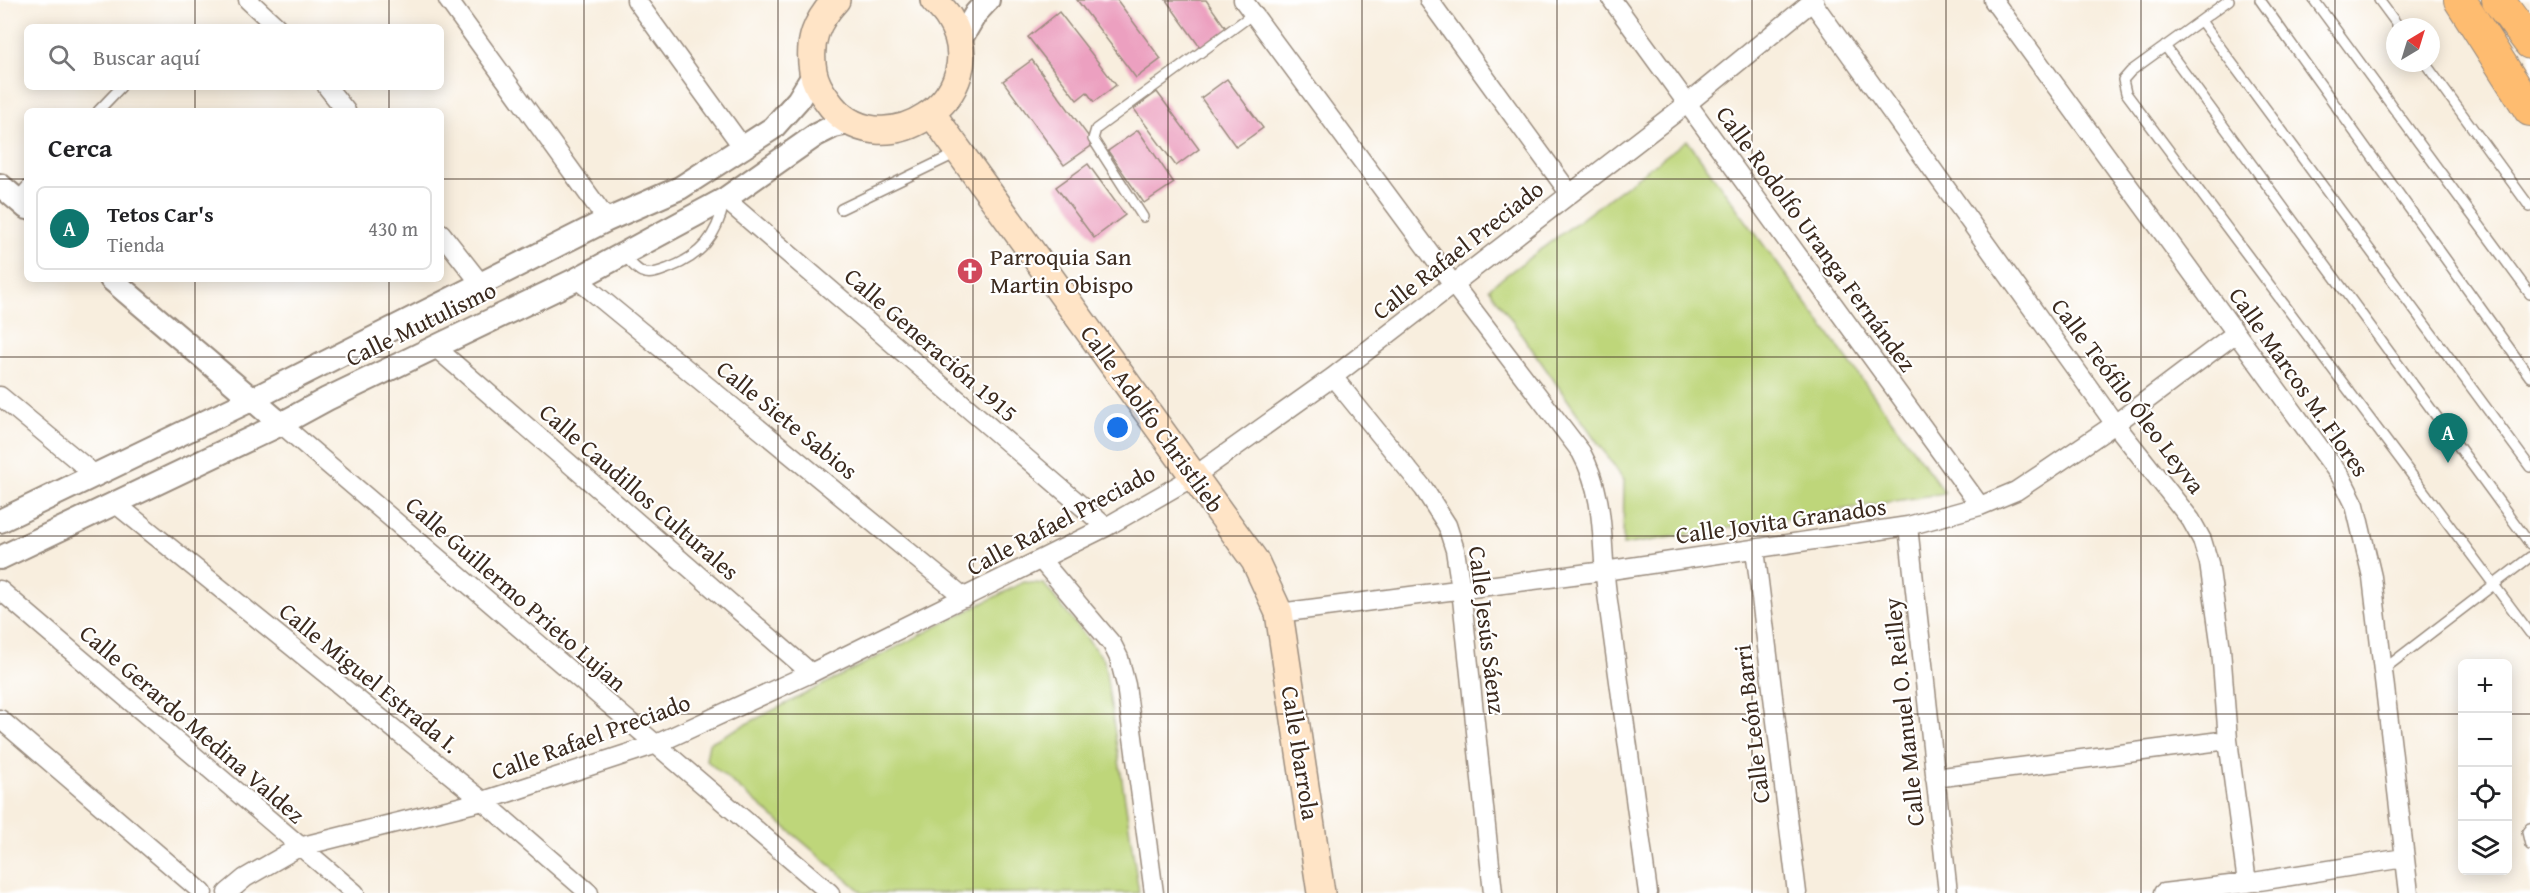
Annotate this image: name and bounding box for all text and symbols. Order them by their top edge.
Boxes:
north arrow [2386,18,2440,72]
search box [24,24,444,90]
icon: search [45,41,78,74]
text: Buscar aquí [93,41,200,73]
street label: Calle Rodolfo Uranga Fernández [1708,99,1925,379]
text: Cerca [48,128,112,167]
street label: Calle Rafael Preciado [1364,171,1551,328]
text: Tetos Car's [107,198,214,230]
text: A [63,214,76,243]
text: 430 m [368,214,418,243]
text: Tienda [107,230,165,259]
place label: Parroquia San Martin Obispo [990,239,1133,302]
church icon: Parroquia San Martin Obispo [955,256,985,286]
street label: Calle Generación 1915 [837,259,1026,430]
street label: Calle Mutulismo [340,272,502,375]
street label: Calle Marcos M. Flores [2221,280,2378,484]
street label: Calle Teófilo Óleo Leyva [2043,291,2214,501]
street label: Calle Adolfo Christlieb [1072,318,1232,520]
street label: Calle Siete Sabios [709,352,866,488]
street label: Calle Caudillos Culturales [532,395,747,588]
your location [1103,413,1132,442]
pin: A [2428,414,2468,463]
street label: Calle Rafael Preciado [960,455,1161,584]
street label: Calle Guillermo Prieto Lujan [398,488,635,700]
street label: Calle Jovita Granados [1673,488,1888,553]
street label: Calle Jesús Sáenz [1460,544,1515,716]
street label: Calle Miguel Estrada I. [272,594,467,761]
street label: Calle Manuel O. Reilley [1874,596,1933,828]
street label: Calle Gerardo Medina Valdez [72,616,313,831]
street label: Calle León Barri [1724,642,1779,806]
map controls [2458,659,2512,875]
button: + [2458,659,2512,713]
street label: Calle Ibarrola [1273,683,1328,823]
street label: Calle Rafael Preciado [486,684,695,789]
button: − [2458,713,2512,767]
button: locate [2458,767,2512,821]
button: layers [2458,821,2512,875]

